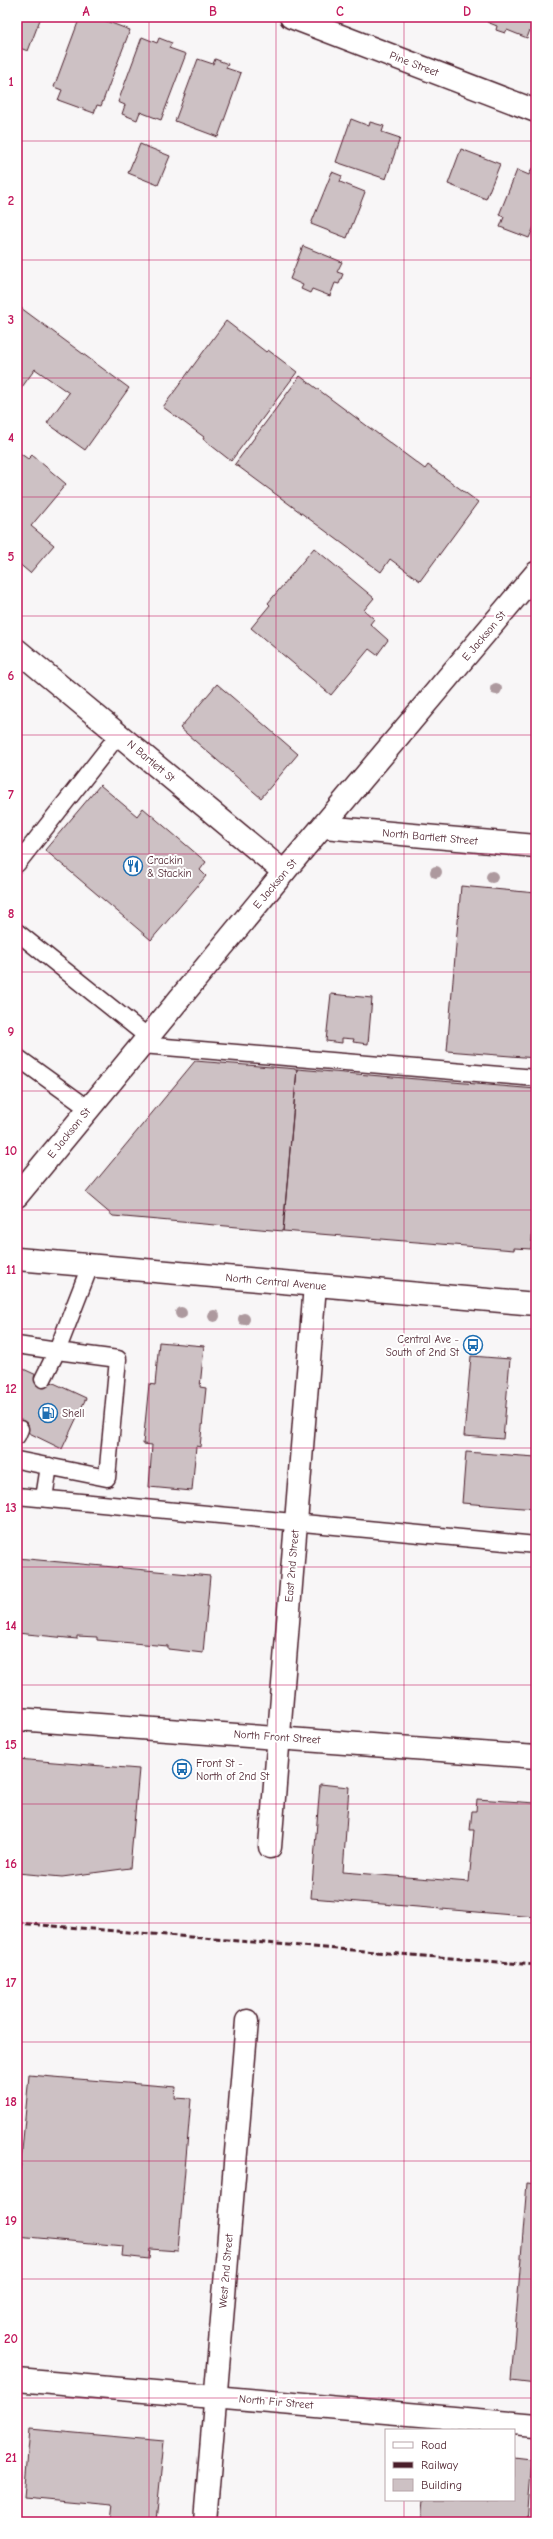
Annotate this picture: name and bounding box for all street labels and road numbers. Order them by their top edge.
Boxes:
street label: Pine Street [388,49,441,80]
street label: E Jackson St [459,608,509,664]
street label: N Bartlett St [125,737,178,785]
street label: North Bartlett Street [382,826,479,848]
street label: E Jackson St [250,856,300,912]
street label: E Jackson St [45,1105,94,1161]
street label: North Central Avenue [225,1271,327,1293]
street label: East 2nd Street [282,1528,302,1603]
street label: North Front Street [233,1727,322,1747]
street label: West 2nd Street [216,2232,236,2309]
street label: North Fir Street [238,2392,315,2412]

